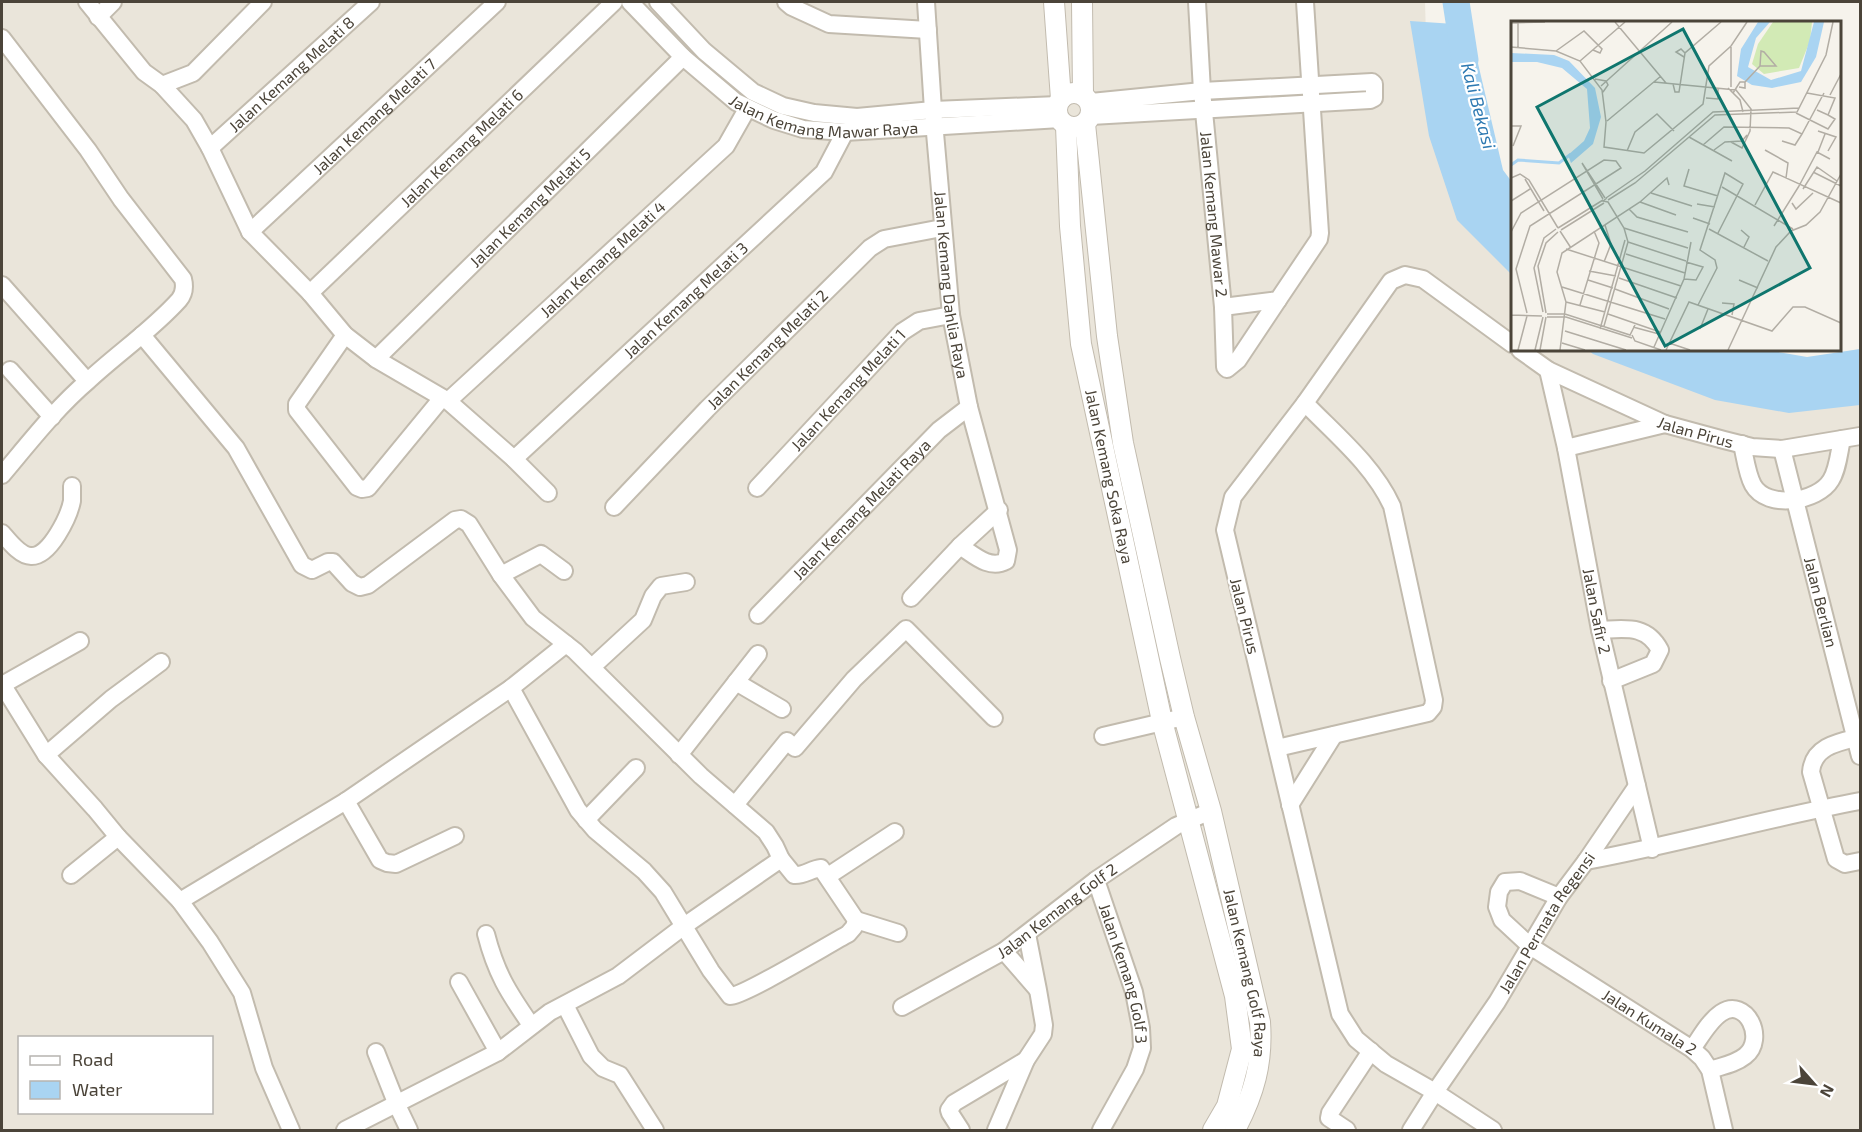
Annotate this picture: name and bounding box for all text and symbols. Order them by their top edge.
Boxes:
street label: Jalan Kemang Melati 8 [224,12,358,135]
inset map [1511,21,1841,351]
street label: Jalan Kemang Melati 7 [309,54,440,178]
water label: Kali Bekasi [1457,60,1501,152]
street label: Jalan Kemang Melati 6 [396,84,527,210]
street label: Jalan Kemang Mawar Raya [726,91,919,141]
street label: Jalan Kemang Mawar 2 [1197,130,1232,298]
street label: Jalan Kemang Melati 5 [465,144,594,271]
street label: Jalan Kemang Dahlia Raya [931,190,973,380]
street label: Jalan Kemang Melati 4 [536,197,669,321]
street label: Jalan Kemang Melati 3 [620,238,751,362]
street label: Jalan Kemang Melati 2 [703,285,831,413]
street label: Jalan Kemang Melati 1 [787,325,909,454]
street label: Jalan Kemang Soka Raya [1082,387,1138,565]
street label: Jalan Pirus [1655,412,1736,451]
street label: Jalan Kemang Melati Raya [788,435,934,583]
street label: Jalan Berlian [1801,555,1842,649]
street label: Jalan Safir 2 [1580,567,1615,656]
street label: Jalan Pirus [1227,576,1264,656]
street label: Jalan Permata Regensi [1494,848,1598,996]
street label: Jalan Kemang Golf 2 [994,859,1120,962]
street label: Jalan Kemang Golf Raya [1220,887,1271,1059]
street label: Jalan Kemang Golf 3 [1096,901,1152,1044]
street label: Jalan Kumala 2 [1599,985,1701,1059]
legend [18,1036,213,1114]
text: Road [72,1048,113,1070]
north arrow [1784,1054,1844,1114]
text: Water [72,1078,122,1100]
text: N [1817,1082,1839,1101]

